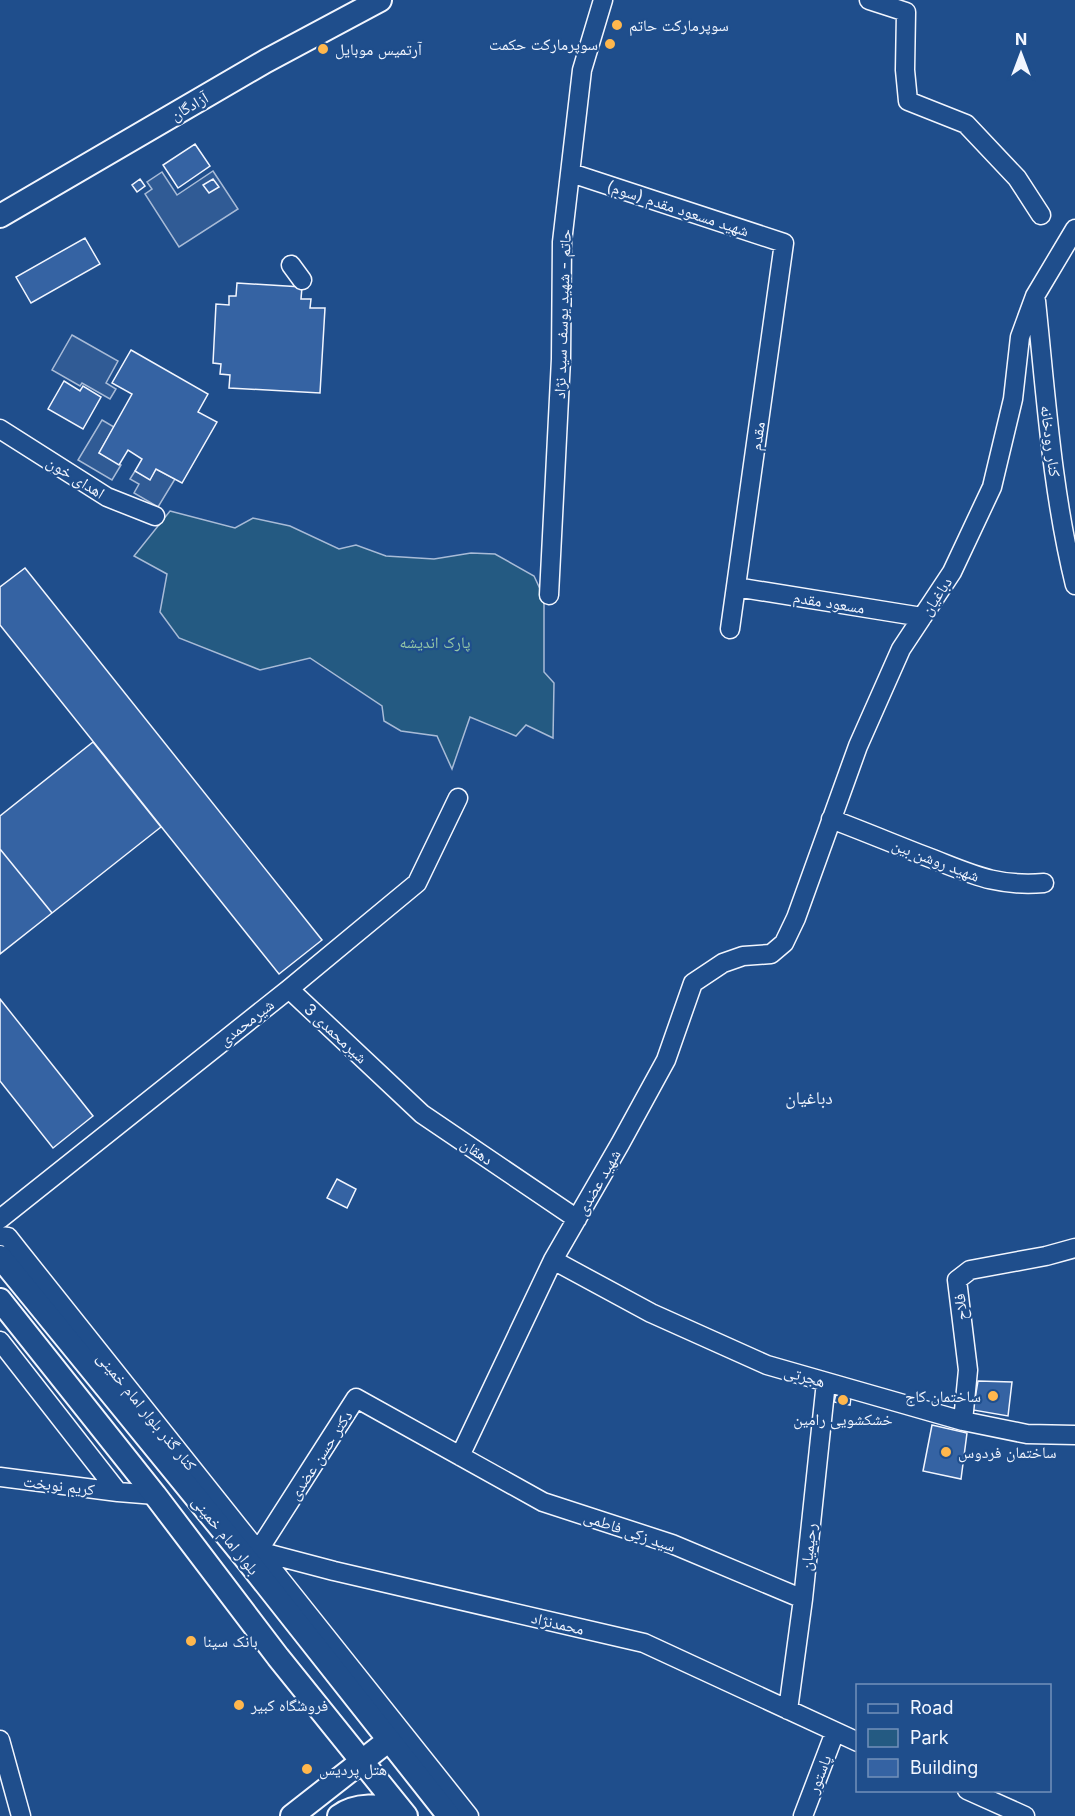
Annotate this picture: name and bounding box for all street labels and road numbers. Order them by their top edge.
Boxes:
street label: آزادگان [166,87,213,126]
street label: شهید مسعود مقدم (سوم) [604,176,752,241]
street label: حاتم - شهید یوسف سید نژاد [549,229,576,399]
street label: کنار رودخانه [1037,404,1065,478]
street label: مقدم [745,420,770,452]
street label: اهدای خون [43,451,109,503]
street label: دباغیان [916,573,957,620]
street label: مسعود مقدم [792,586,866,618]
street label: شهید روشن بین [889,834,983,887]
street label: شیرمحمدی [214,994,278,1051]
street label: شیرمحمدی 3 [300,999,372,1068]
street label: دهقان [457,1133,497,1170]
street label: شهید عضدی [571,1146,626,1219]
street label: فلاح [949,1293,972,1321]
street label: کنار گذر بلوار امام خمینی [92,1348,201,1475]
street label: هجرتی [782,1361,828,1392]
street label: دکتر حسن عضدی [284,1407,357,1504]
street label: کریم نوبخت [22,1471,96,1500]
street label: بلوار امام خمینی [187,1491,264,1579]
street label: سید زکی فاطمی [581,1506,678,1557]
street label: رحیمیان [796,1522,821,1572]
street label: محمدنژاد [530,1607,586,1639]
street label: پاستور [802,1752,836,1797]

